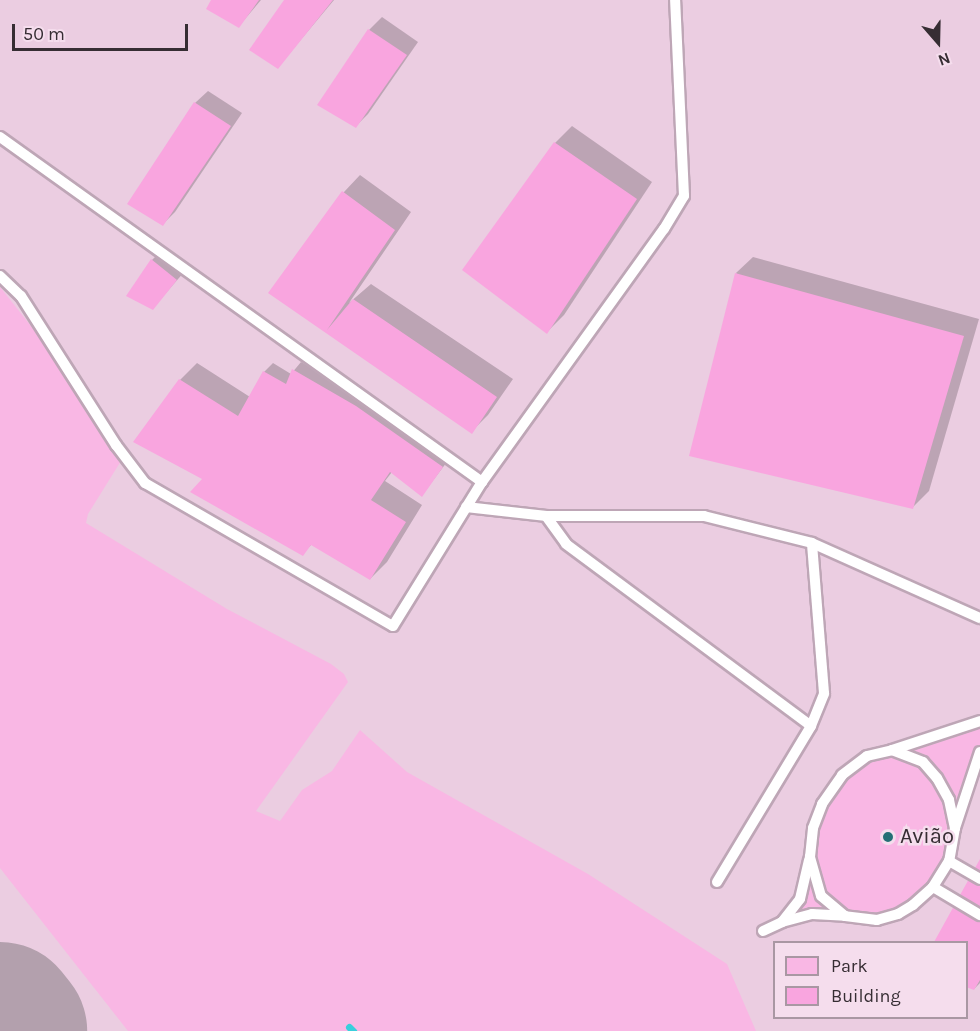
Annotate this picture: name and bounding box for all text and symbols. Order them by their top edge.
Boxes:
scale bar [15,12,190,50]
north arrow [908,12,968,72]
text: 50 m [23,23,65,45]
text: N [936,48,953,70]
place label: Avião [900,824,954,850]
marker: Avião [881,830,895,844]
legend [773,941,968,1019]
text: Park [831,955,868,977]
text: Building [831,985,901,1007]

